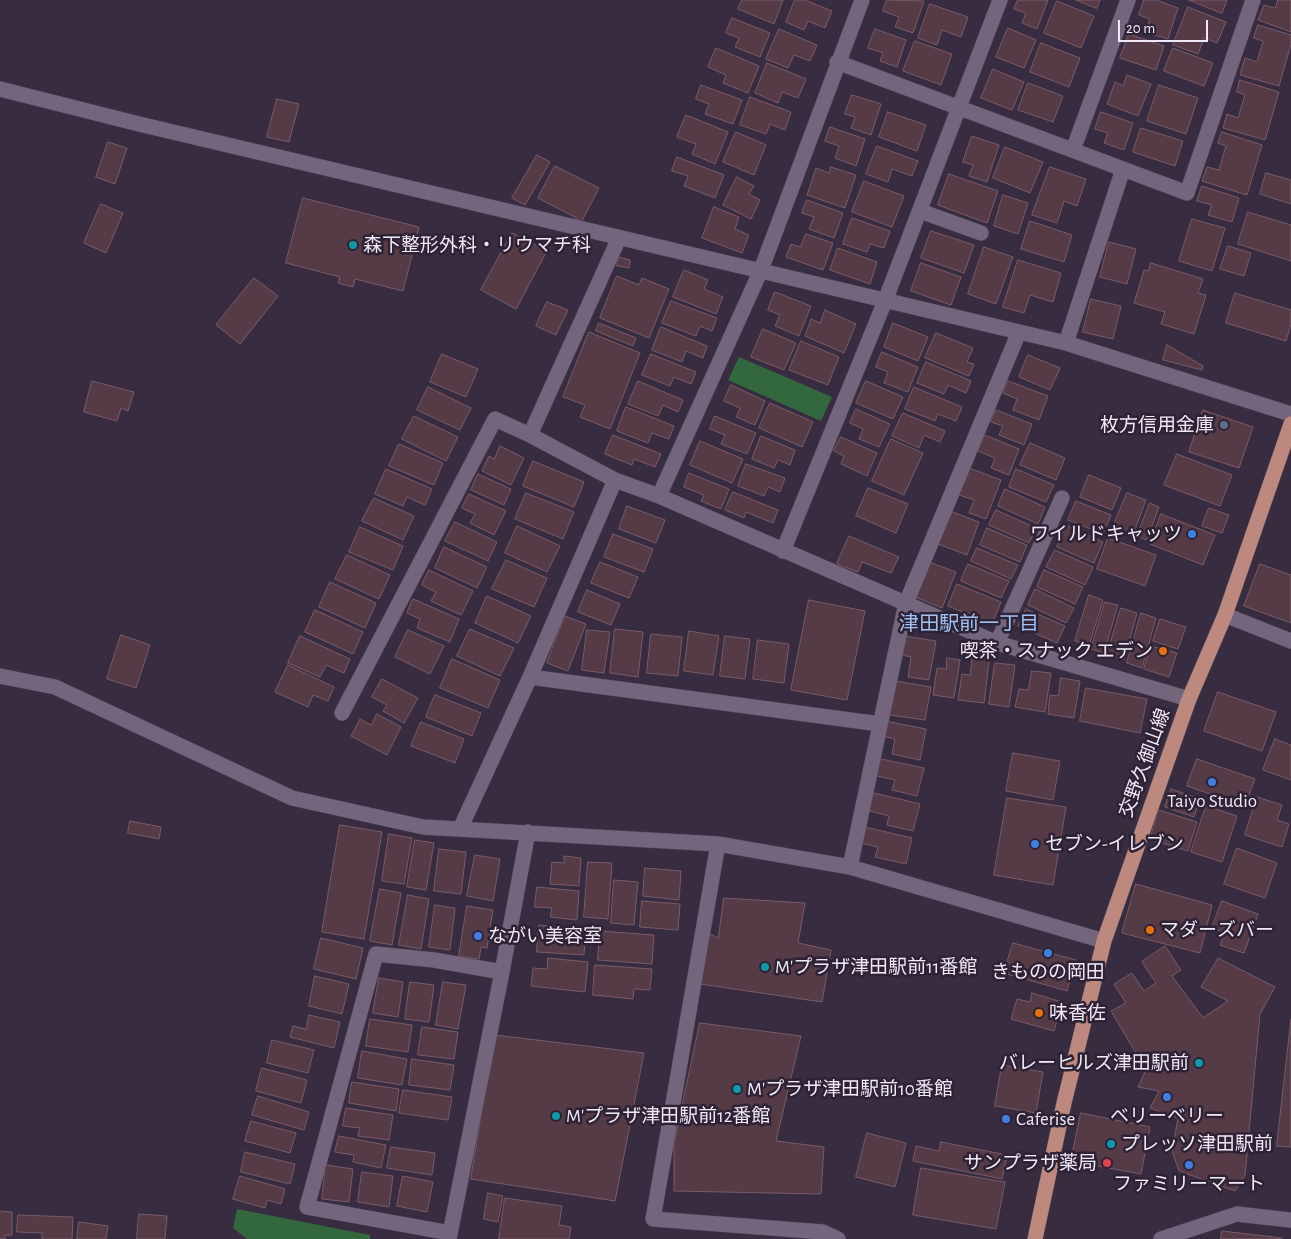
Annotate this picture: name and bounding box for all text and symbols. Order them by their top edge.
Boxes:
scale bar [1121,10,1211,42]
text: 20 m [1126,21,1155,36]
place label: 森下整形外科・リウマチ科 [363,234,591,256]
marker: 森下整形外科・リウマチ科 [347,239,359,251]
place label: 枚方信用金庫 [1100,414,1214,436]
marker: 枚方信用金庫 [1218,419,1230,431]
place label: ワイルドキャッツ [1030,523,1182,545]
marker: ワイルドキャッツ [1186,528,1198,540]
district label: 津田駅前一丁目 [899,612,1039,636]
place label: 喫茶・スナック エデン [960,640,1153,662]
marker: 喫茶・スナック エデン [1157,645,1169,657]
street label: 交野久御山線 [1115,706,1175,820]
marker: Taiyo Studio [1206,776,1218,788]
place label: Taiyo Studio [1167,790,1257,812]
place label: セブン-イレブン [1045,833,1184,855]
marker: セブン-イレブン [1029,838,1041,850]
place label: マダーズバー [1160,919,1274,941]
marker: マダーズバー [1144,924,1156,936]
place label: ながい美容室 [488,925,602,947]
marker: ながい美容室 [472,930,484,942]
marker: きものの岡田 [1042,947,1054,959]
place label: M'プラザ津田駅前11番館 [775,956,977,978]
marker: M'プラザ津田駅前11番館 [759,961,771,973]
place label: きものの岡田 [991,961,1105,983]
place label: 味香佐 [1049,1002,1106,1024]
marker: 味香佐 [1033,1007,1045,1019]
place label: バレーヒルズ津田駅前 [999,1052,1189,1074]
marker: バレーヒルズ津田駅前 [1193,1057,1205,1069]
place label: M'プラザ津田駅前10番館 [747,1078,953,1100]
marker: M'プラザ津田駅前10番館 [731,1083,743,1095]
marker: ベリーベリー [1161,1091,1173,1103]
place label: M'プラザ津田駅前12番館 [566,1105,770,1127]
place label: ベリーベリー [1110,1105,1224,1127]
place label: Caferise [1016,1108,1075,1130]
marker: M'プラザ津田駅前12番館 [550,1110,562,1122]
marker: Caferise [1000,1113,1012,1125]
place label: プレッソ津田駅前 [1121,1133,1273,1155]
marker: プレッソ津田駅前 [1105,1138,1117,1150]
place label: サンプラザ薬局 [964,1152,1097,1174]
marker: サンプラザ薬局 [1101,1157,1113,1169]
marker: ファミリーマート [1183,1159,1195,1171]
place label: ファミリーマート [1113,1173,1265,1195]

